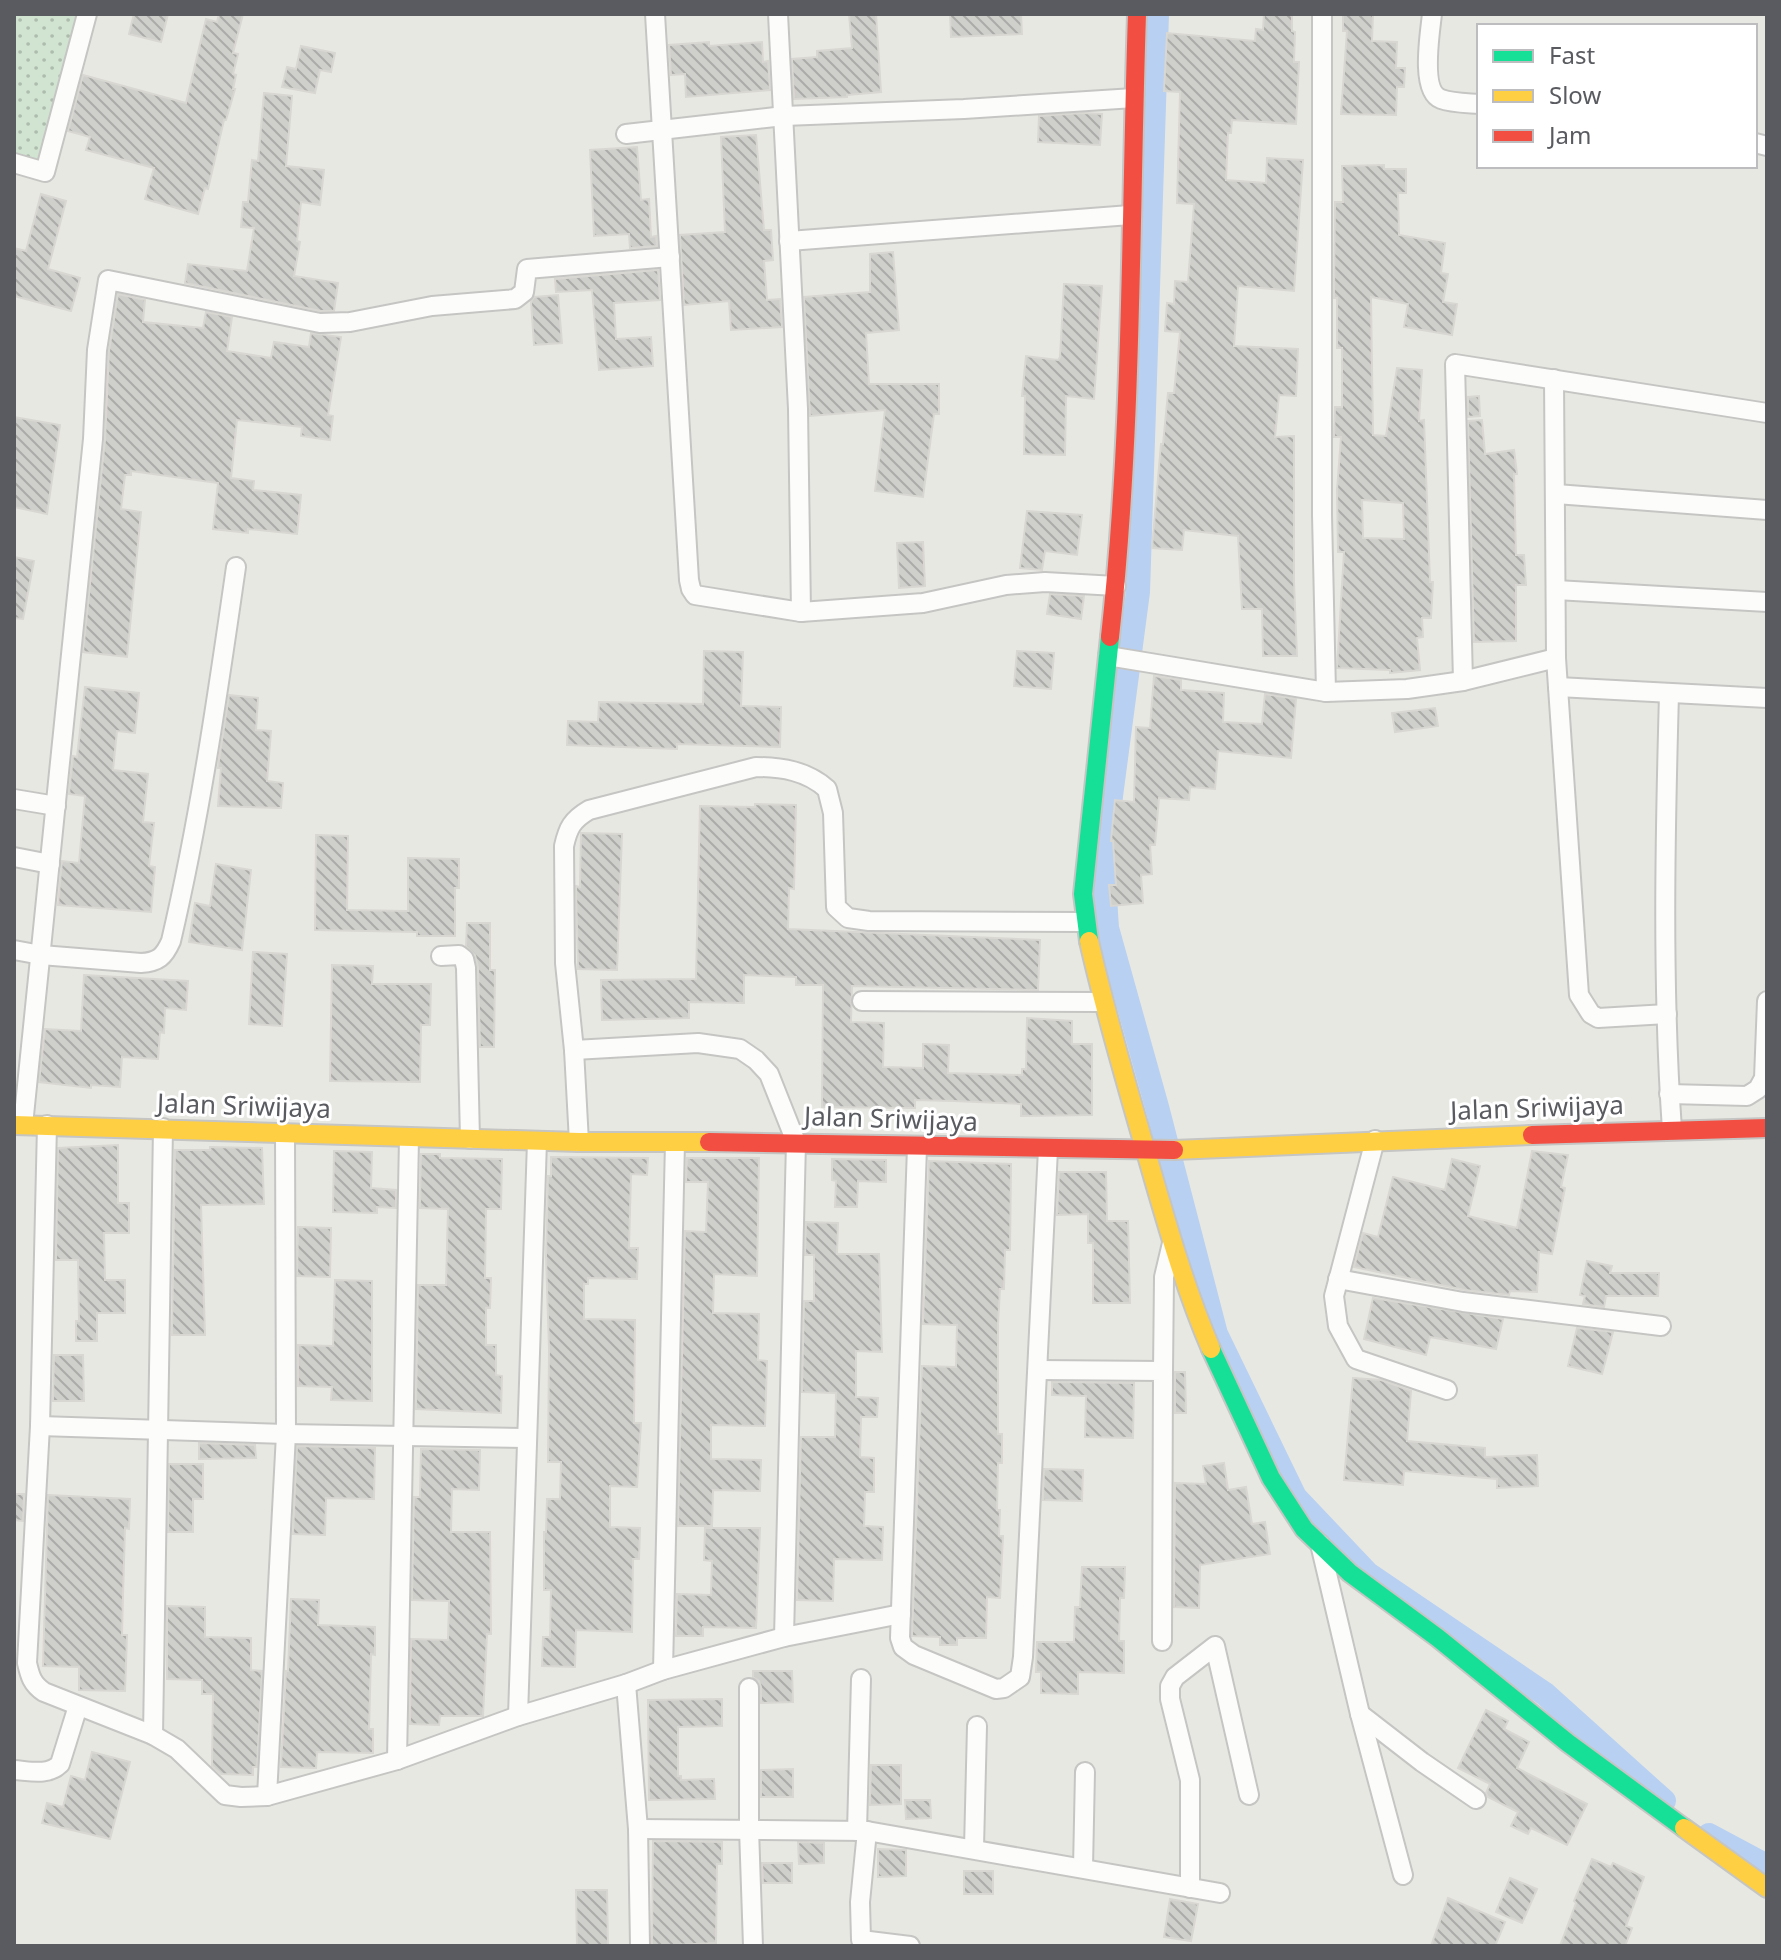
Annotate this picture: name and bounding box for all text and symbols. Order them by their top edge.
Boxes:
legend [1477,24,1757,168]
text: Fast [1549,38,1595,71]
text: Slow [1549,78,1601,111]
text: Jam [1547,118,1591,151]
street label: Jalan Sriwijaya [154,1084,332,1126]
street label: Jalan Sriwijaya [1446,1086,1624,1128]
street label: Jalan Sriwijaya [801,1097,979,1139]

